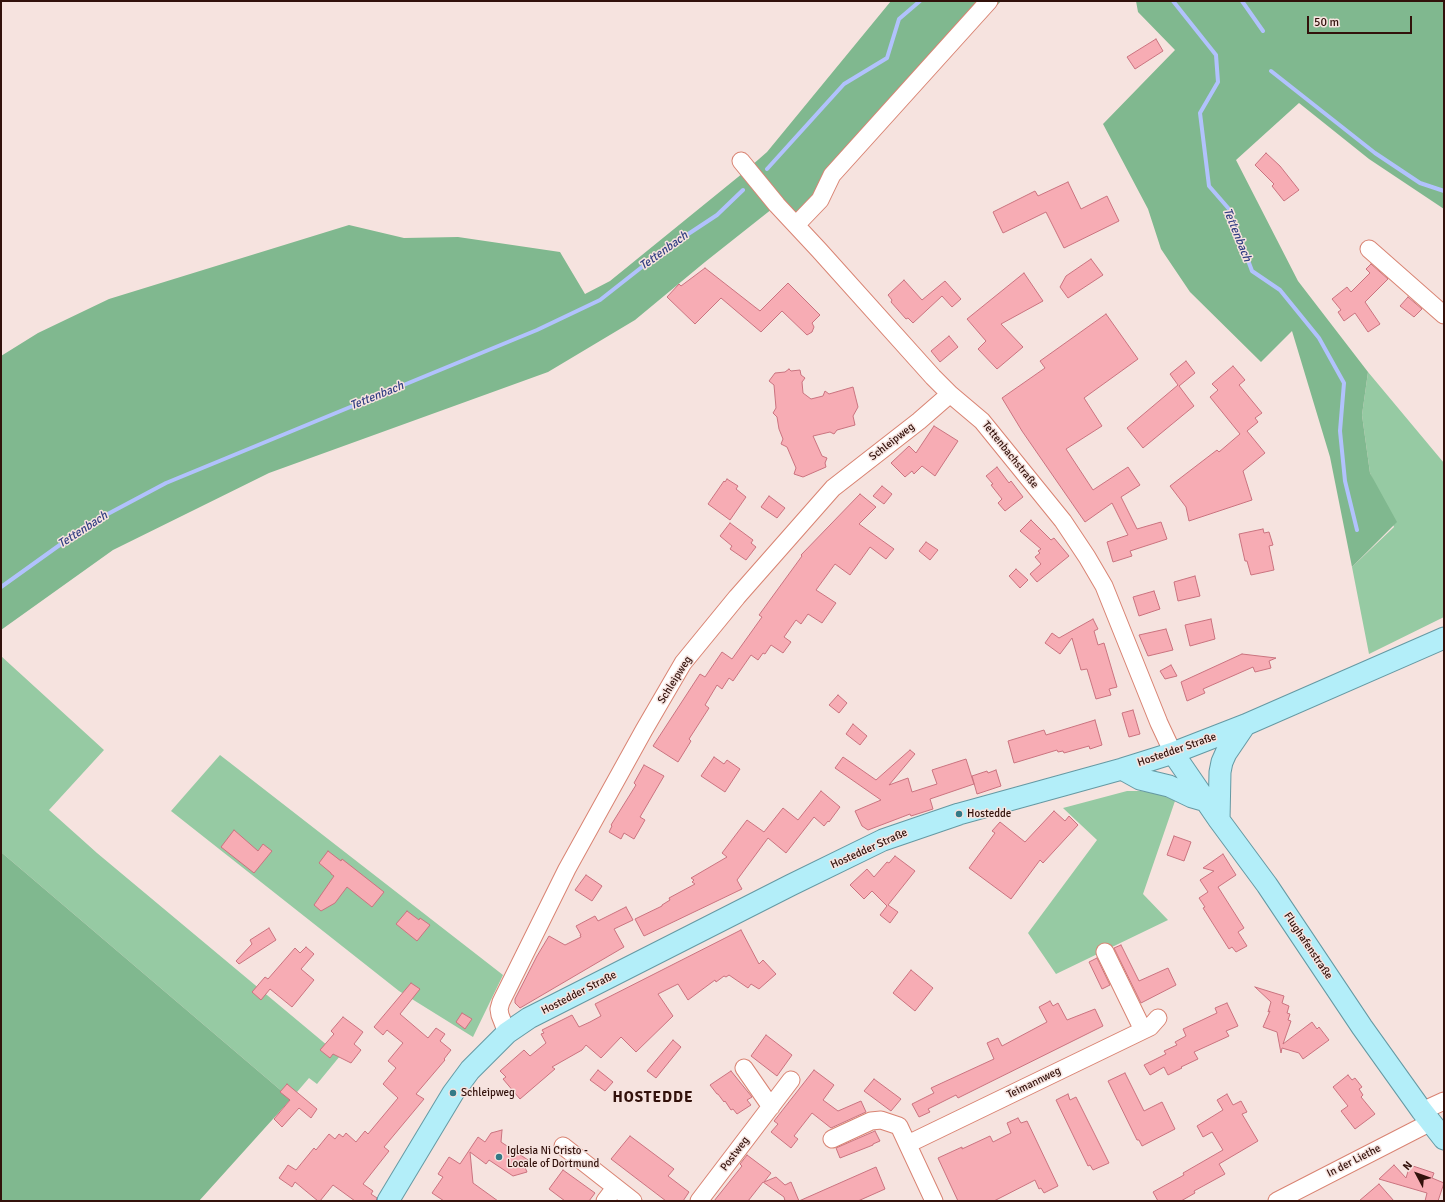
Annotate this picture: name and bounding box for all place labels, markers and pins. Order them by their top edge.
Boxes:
place label: Hostedde [967,807,1011,821]
marker: Hostedde [954,809,964,819]
place label: Schleipweg [461,1086,515,1100]
marker: Schleipweg [448,1088,458,1098]
place label: Iglesia Ni Cristo - Locale of Dortmund [507,1144,599,1170]
marker: Iglesia Ni Cristo - Locale of Dortmund [494,1152,504,1162]

